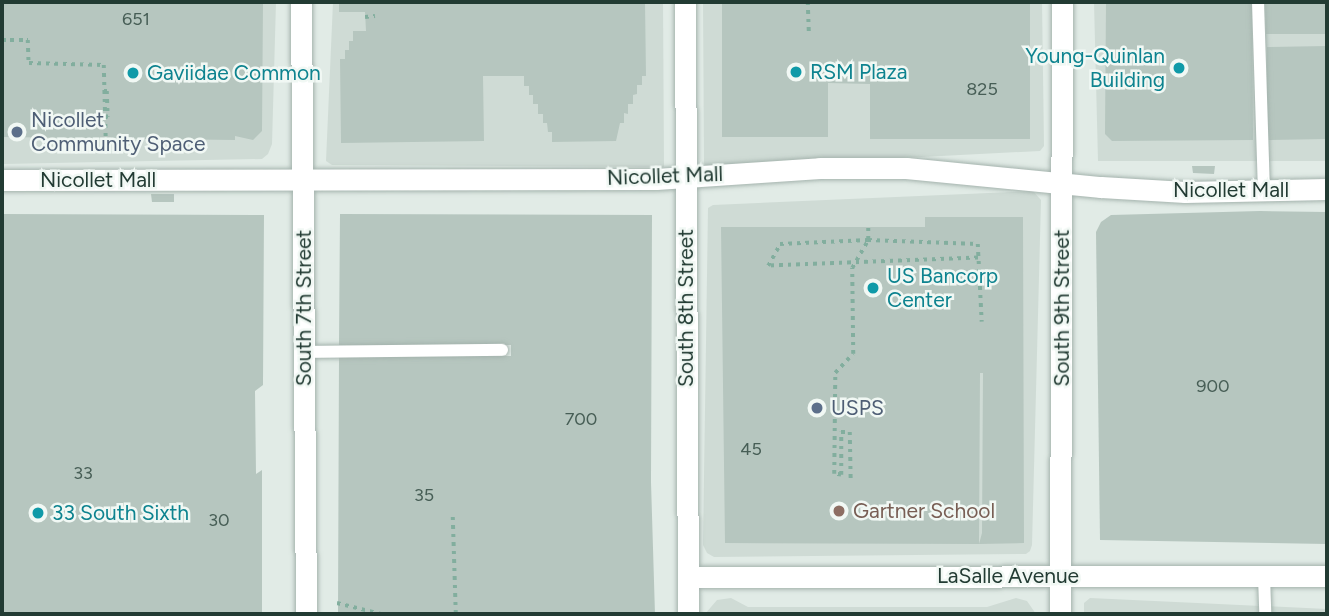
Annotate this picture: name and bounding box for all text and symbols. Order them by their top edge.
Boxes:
house number: 651 [122,8,150,30]
place label: Young-Quinlan Building [1025,43,1165,93]
place label: RSM Plaza [810,59,908,85]
place label: Gaviidae Common [147,60,321,86]
marker: Young-Quinlan Building [1171,60,1187,76]
marker: RSM Plaza [788,64,804,80]
marker: Gaviidae Common [125,65,141,81]
house number: 825 [966,78,998,100]
place label: Nicollet Community Space [31,107,205,157]
marker: Nicollet Community Space [9,124,25,140]
street label: Nicollet Mall [606,161,724,191]
street label: Nicollet Mall [40,167,156,193]
street label: Nicollet Mall [1173,177,1289,203]
street label: South 8th Street [673,229,699,387]
street label: South 9th Street [1049,229,1075,387]
street label: South 7th Street [291,230,317,386]
place label: US Bancorp Center [887,263,998,313]
marker: US Bancorp Center [865,280,881,296]
house number: 900 [1196,375,1230,397]
place label: USPS [831,395,884,421]
marker: USPS [809,400,825,416]
house number: 700 [565,408,597,430]
house number: 45 [740,438,762,460]
house number: 33 [73,462,93,484]
house number: 35 [414,484,434,506]
place label: Gartner School [853,498,995,524]
place label: 33 South Sixth [52,500,189,526]
marker: Gartner School [831,503,847,519]
marker: 33 South Sixth [30,505,46,521]
house number: 30 [208,509,230,531]
street label: LaSalle Avenue [937,563,1079,589]

